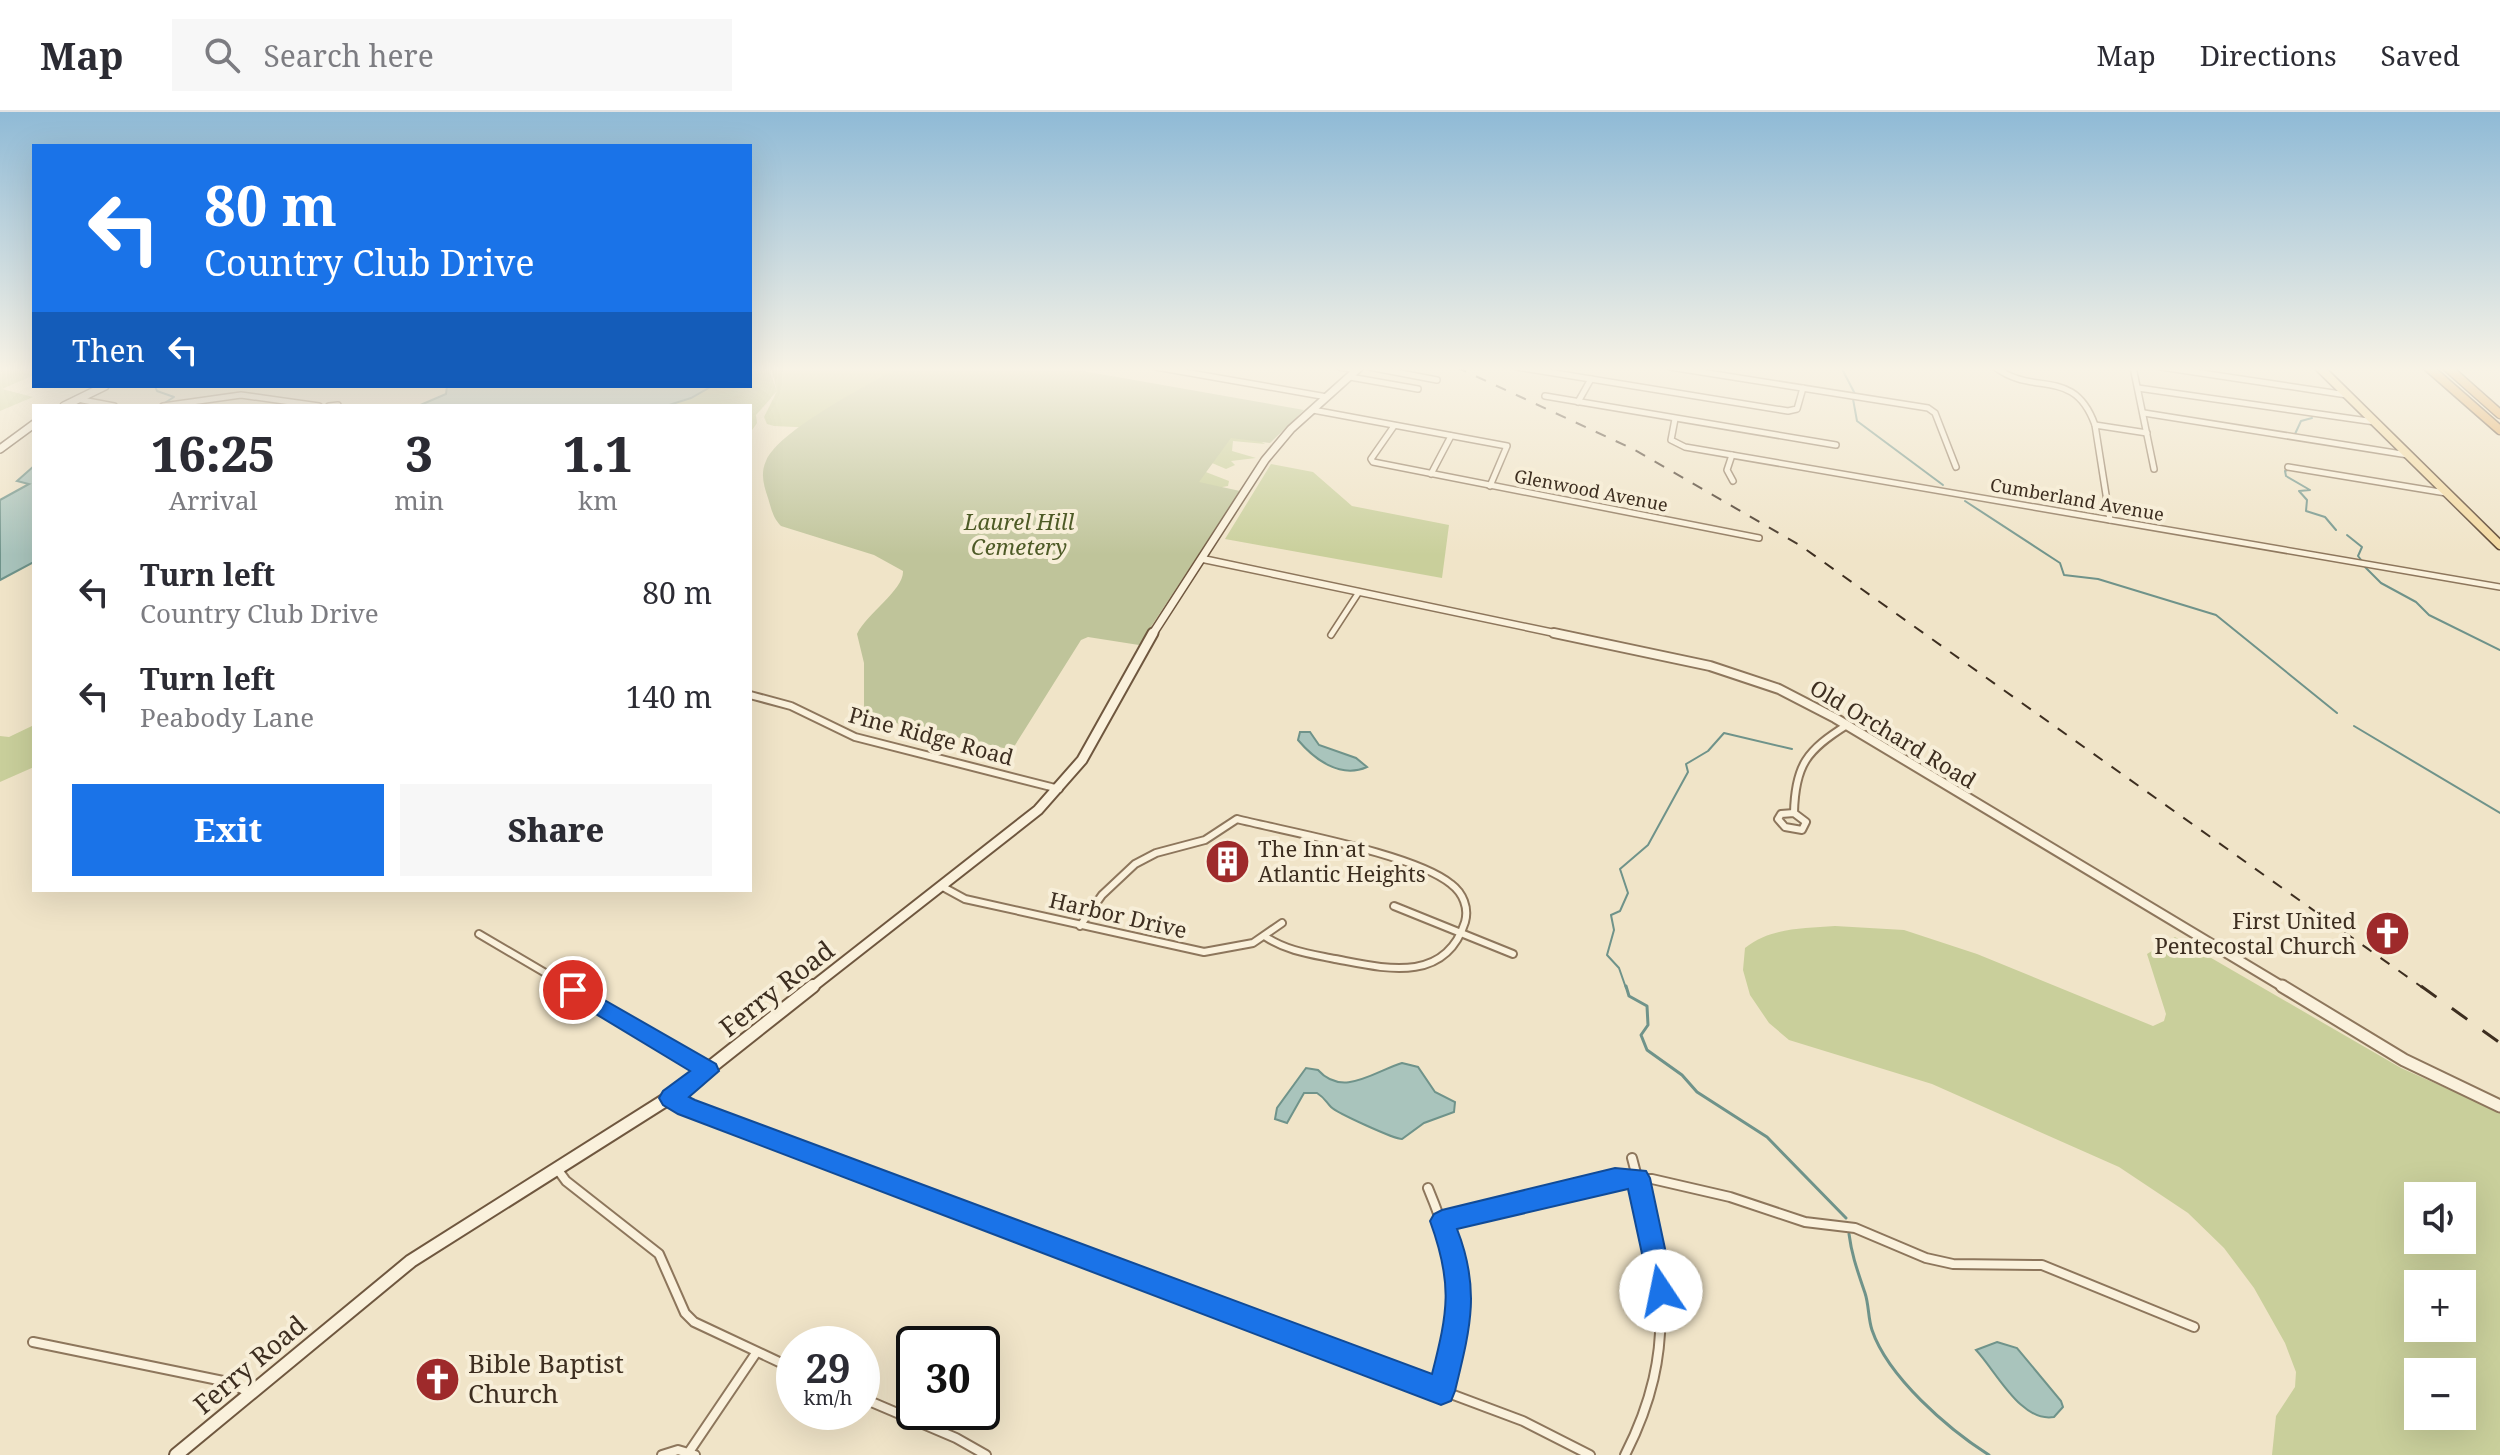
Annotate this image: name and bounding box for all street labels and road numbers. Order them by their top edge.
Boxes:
street label: Glenwood Avenue [1512,463,1670,517]
street label: Cumberland Avenue [1988,472,2166,526]
street label: Old Orchard Road [1805,672,1983,795]
street label: Pine Ridge Road [846,699,1017,772]
street label: Harbor Drive [1046,884,1190,944]
street label: Ferry Road [711,932,841,1045]
street label: Ferry Road [185,1306,313,1422]

